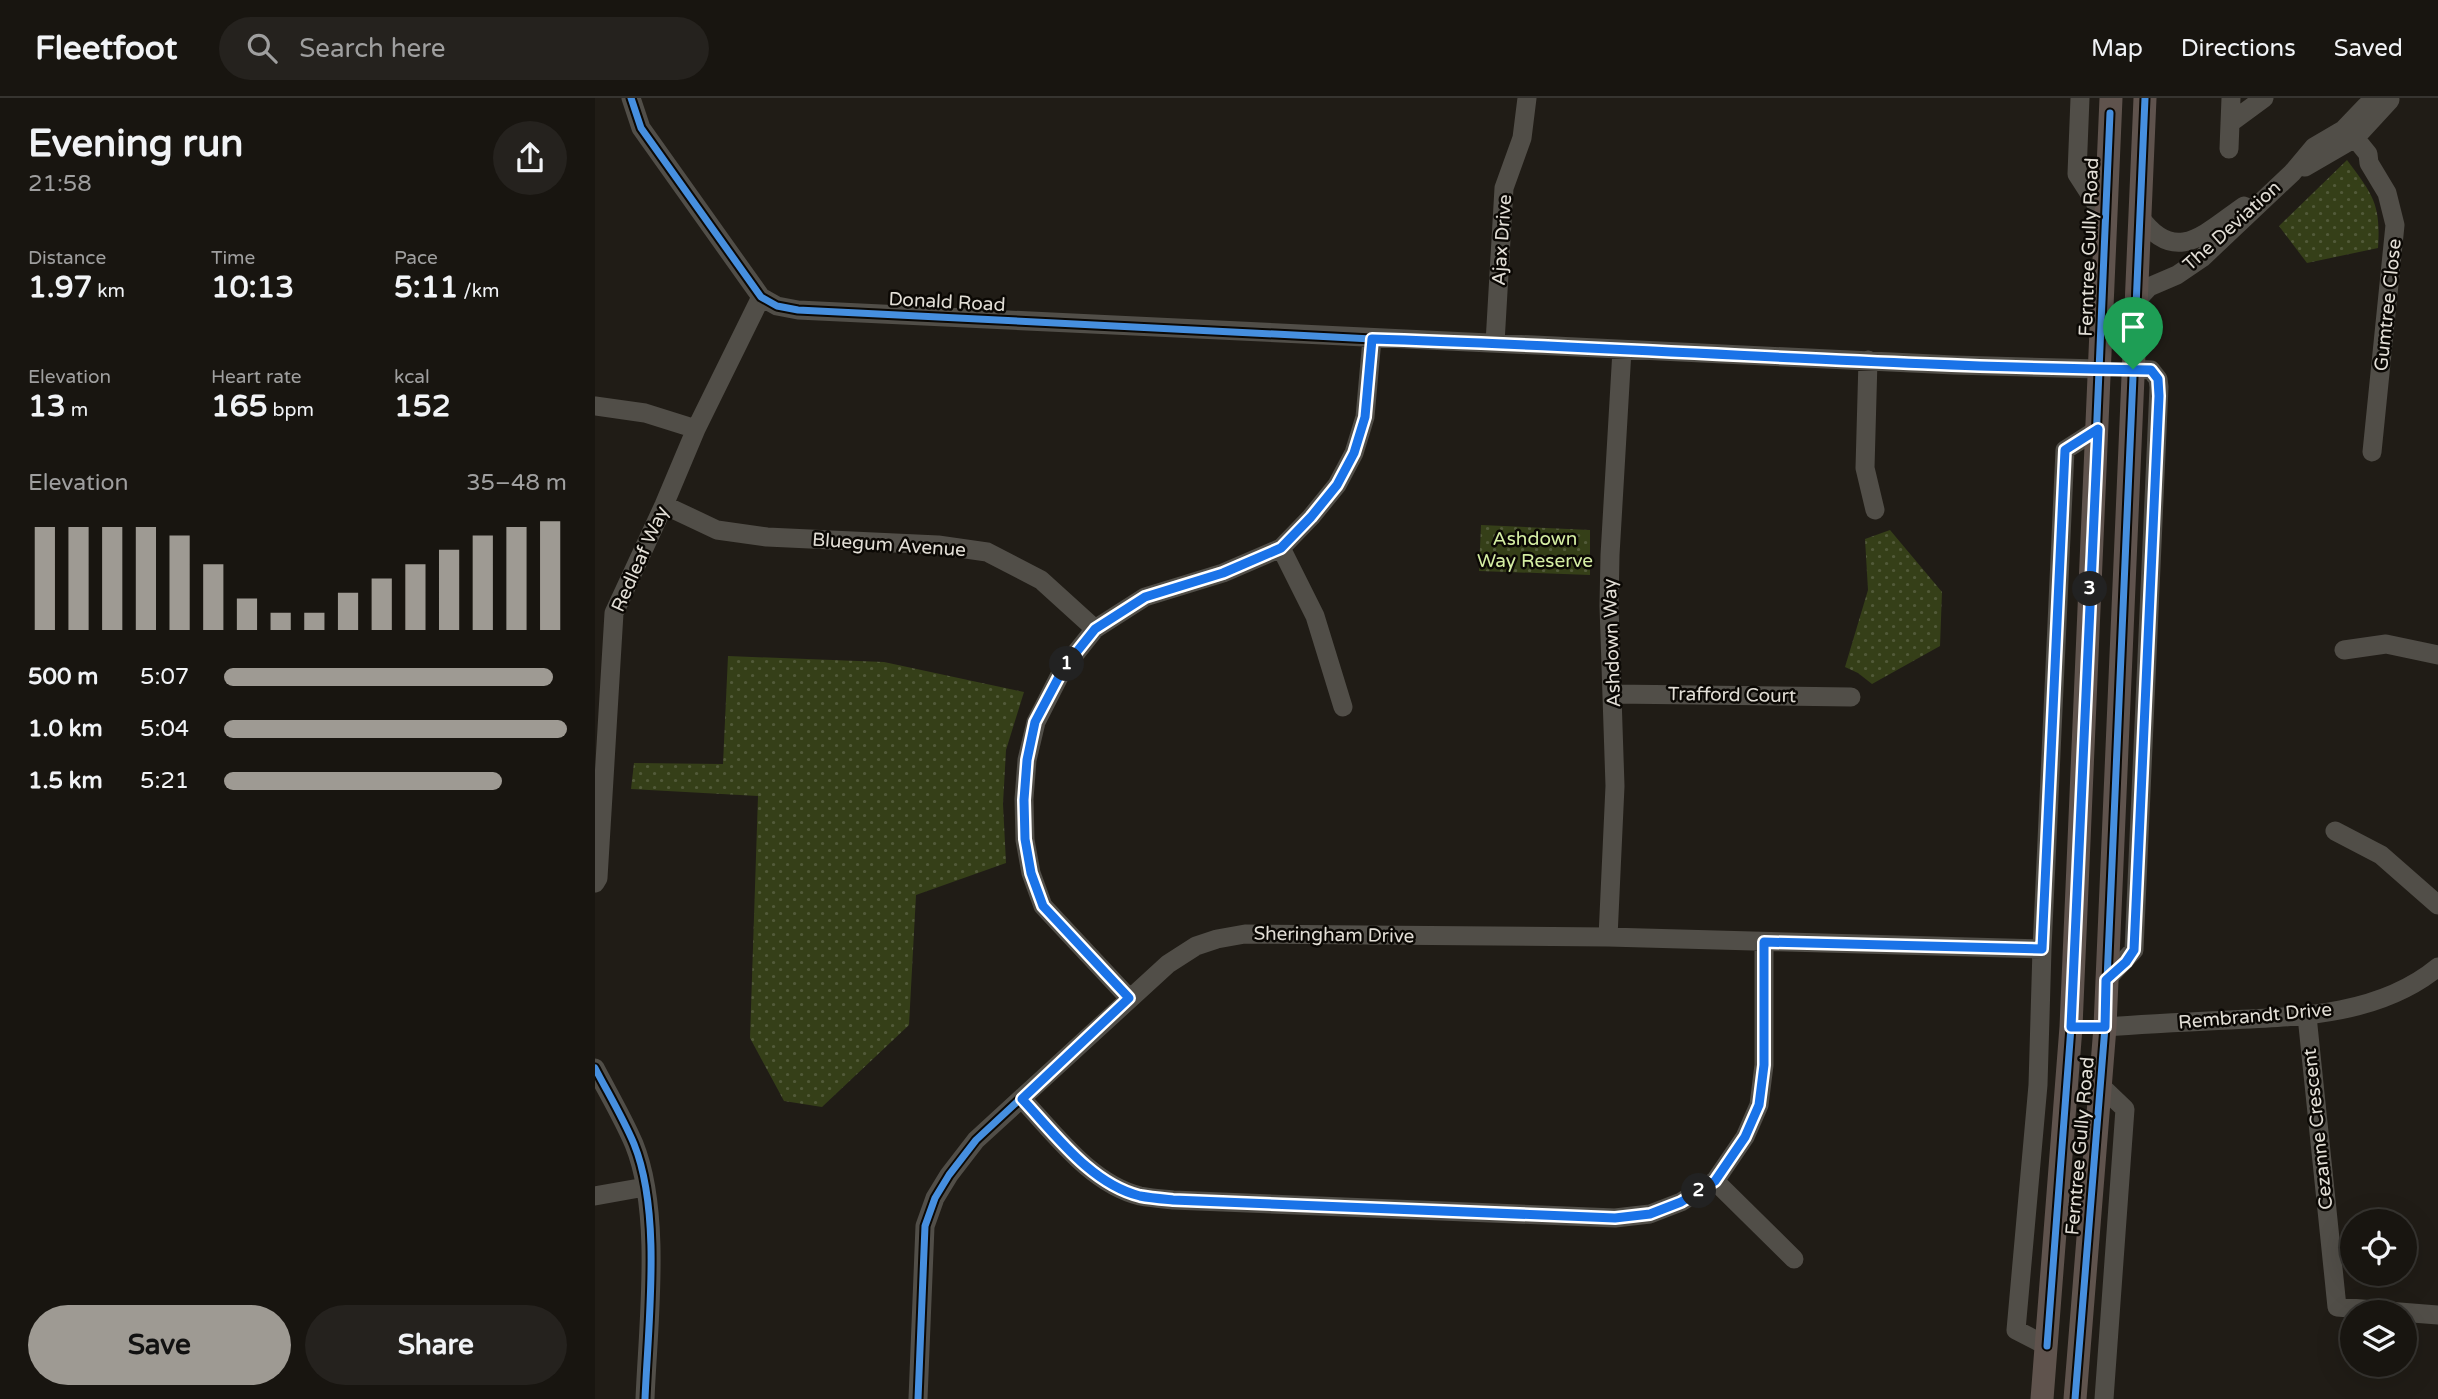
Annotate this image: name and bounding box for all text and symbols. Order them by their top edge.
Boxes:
search box [219,17,709,80]
text: Fleetfoot [35,29,177,68]
icon: search [243,29,281,67]
text: Search here [299,33,445,64]
text: Map [2091,34,2143,63]
text: Directions [2181,34,2296,63]
text: Saved [2334,34,2403,63]
text: Evening run [28,121,243,167]
button: share [493,121,567,195]
street label: Ferntree Gully Road [2075,157,2103,337]
text: 21:58 [28,170,92,198]
street label: The Deviation [2179,176,2285,276]
street label: Ajax Drive [1488,194,1516,286]
street label: Gumtree Close [2370,238,2406,372]
text: Distance [28,247,106,269]
text: Time [211,247,255,269]
text: Pace [394,247,438,269]
text: 1.97 [28,269,92,306]
text: 10:13 [211,269,294,306]
text: 5:11 [394,269,458,306]
text: km [92,280,125,302]
text: /km [458,280,499,302]
street label: Donald Road [888,288,1006,316]
pin [2103,297,2163,369]
icon: arrive [2114,308,2152,346]
text: Elevation [28,366,111,388]
text: Heart rate [211,366,302,388]
text: kcal [394,366,430,388]
text: 13 [28,388,66,425]
text: 165 [211,388,268,425]
text: 152 [394,388,451,425]
text: m [66,399,88,421]
text: bpm [268,399,314,421]
text: Elevation [28,469,129,497]
text: 35–48 m [466,469,567,497]
street label: Redleaf Way [607,503,673,615]
park label: Ashdown Way Reserve [1477,528,1593,572]
street label: Bluegum Avenue [811,529,967,561]
pin: 3 [2073,572,2107,606]
text: 3 [2084,577,2095,599]
street label: Ashdown Way [1599,578,1625,708]
pin: 1 [1049,646,1085,682]
text: 1 [1061,652,1072,674]
text: 500 m [28,663,98,691]
text: 5:07 [140,663,189,691]
street label: Trafford Court [1668,683,1796,707]
text: 1.0 km [28,715,103,743]
text: 5:04 [140,715,189,743]
text: 1.5 km [28,767,103,795]
text: 5:21 [140,767,189,795]
street label: Sheringham Drive [1253,923,1415,947]
street label: Rembrandt Drive [2177,998,2333,1034]
street label: Cezanne Crescent [2299,1047,2337,1211]
street label: Ferntree Gully Road [2061,1056,2099,1236]
pin: 2 [1681,1174,1717,1208]
text: 2 [1693,1179,1704,1201]
map controls [2340,1209,2417,1377]
button: locate [2340,1209,2417,1286]
button: layers [2340,1300,2417,1377]
button: Save [28,1305,291,1385]
button: Share [305,1305,567,1385]

